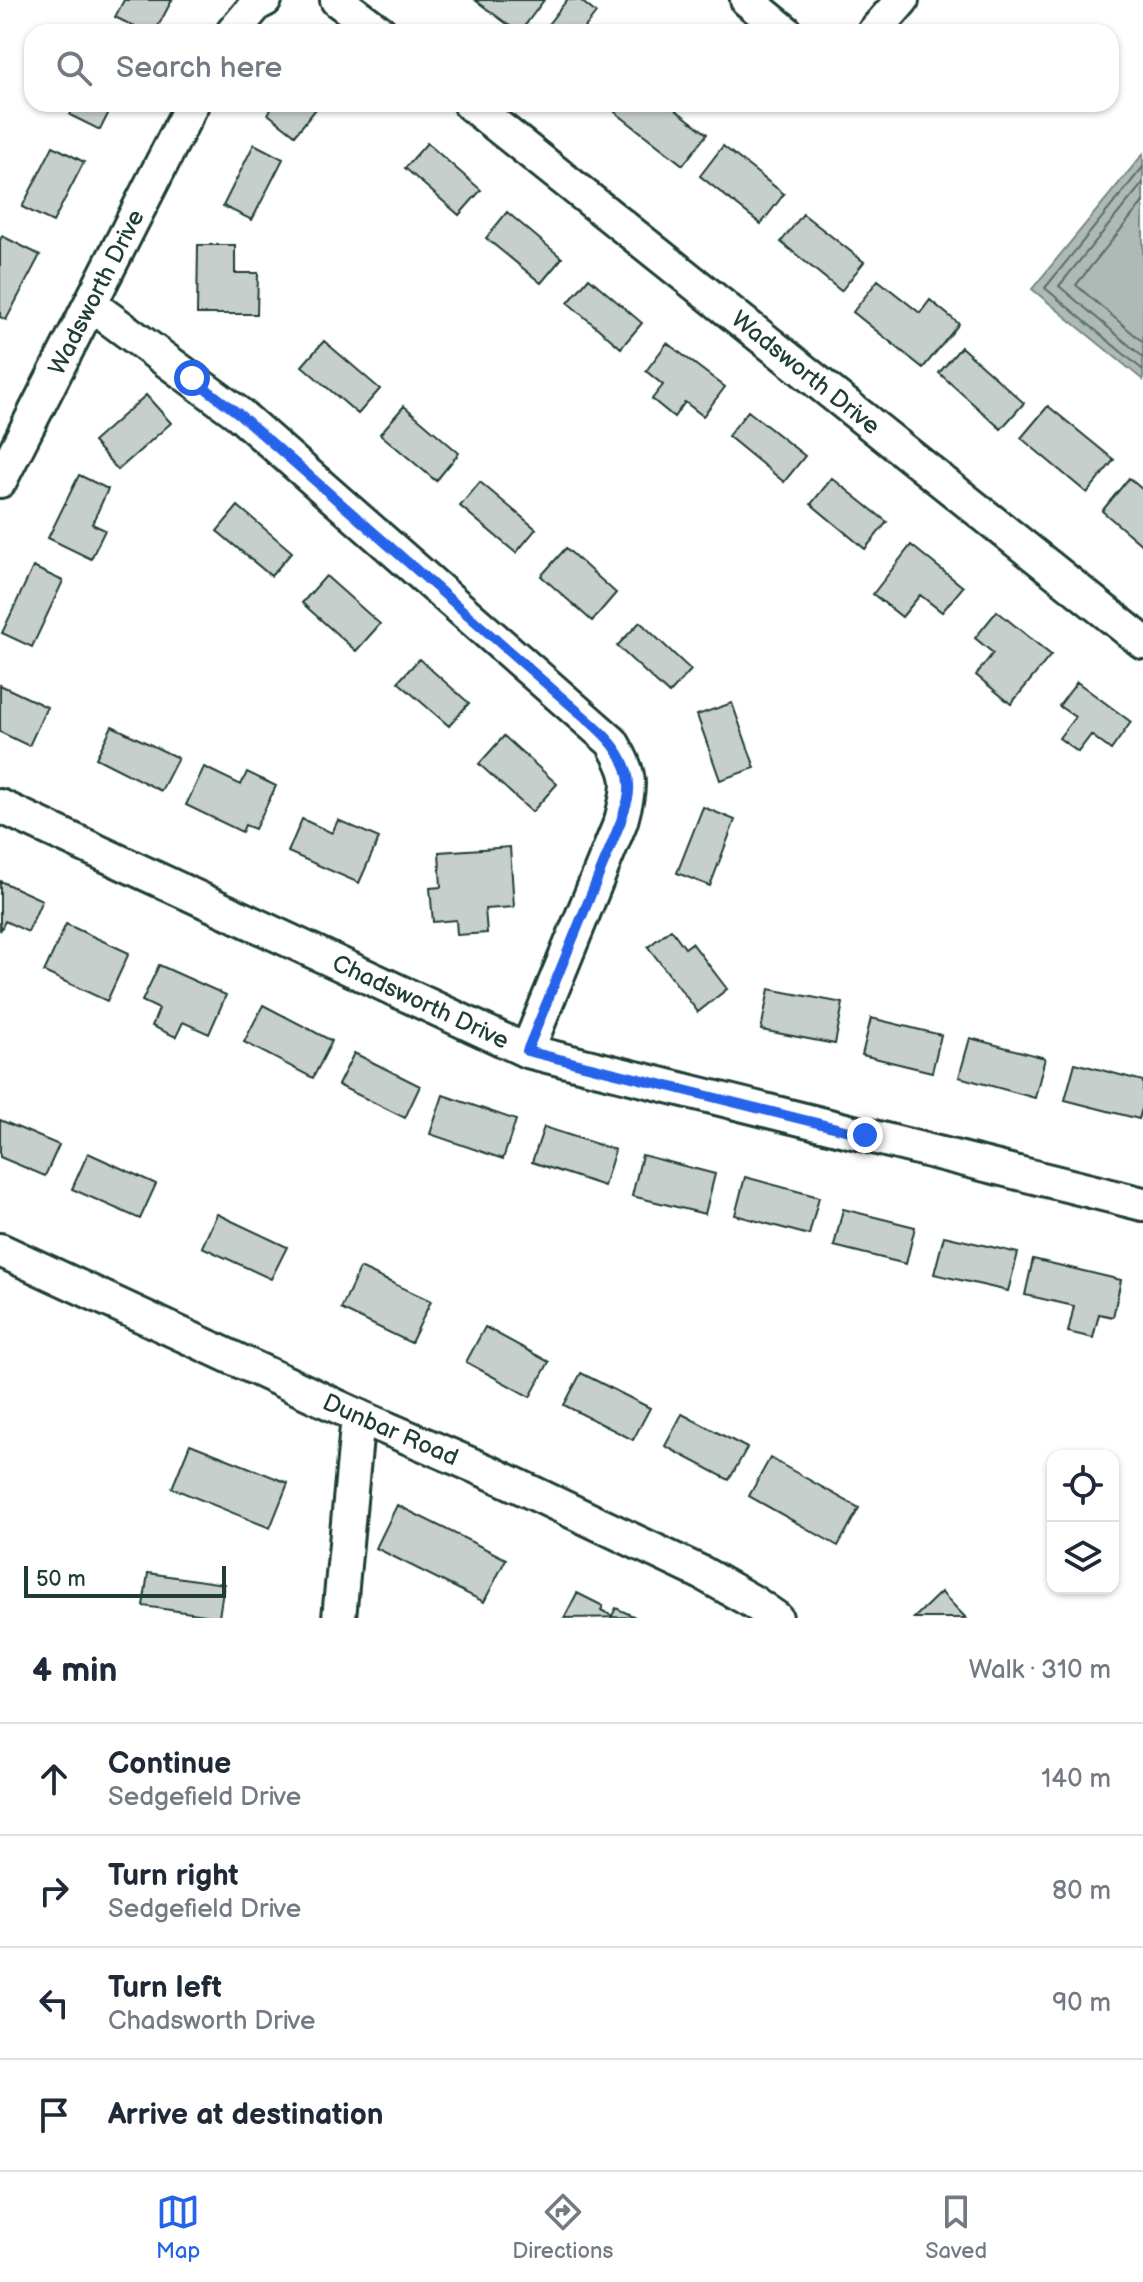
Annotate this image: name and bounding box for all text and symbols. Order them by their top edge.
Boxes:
search box [24,24,1119,112]
icon: search [52,46,96,90]
text: Search here [116,50,282,86]
street label: Wadsworth Drive [42,205,151,380]
street label: Wadsworth Drive [726,305,886,441]
route start [174,360,210,396]
street label: Chadsworth Drive [328,949,514,1056]
route end [847,1117,883,1153]
street label: Dunbar Road [318,1388,463,1472]
map controls [1047,1450,1119,1594]
button: locate [1047,1450,1119,1522]
button: layers [1047,1522,1119,1594]
scale bar [24,1562,226,1598]
text: 50 m [36,1566,86,1593]
text: 4 min [32,1650,118,1691]
text: Walk · 310 m [969,1655,1111,1686]
text: Continue [108,1746,231,1782]
icon: ahead [32,1757,76,1801]
text: 140 m [1041,1764,1111,1795]
text: Sedgefield Drive [108,1782,301,1813]
text: Turn right [108,1858,239,1894]
icon: right [32,1869,76,1913]
text: 80 m [1052,1876,1111,1907]
text: Sedgefield Drive [108,1894,301,1925]
text: Turn left [108,1970,222,2006]
icon: left [32,1981,76,2025]
text: 90 m [1052,1988,1111,2019]
text: Chadsworth Drive [108,2006,315,2037]
icon: arrive [32,2093,76,2137]
text: Arrive at destination [108,2097,384,2133]
tab: Map [156,2190,200,2265]
tab: Directions [512,2190,613,2265]
tab: Saved [925,2190,987,2265]

